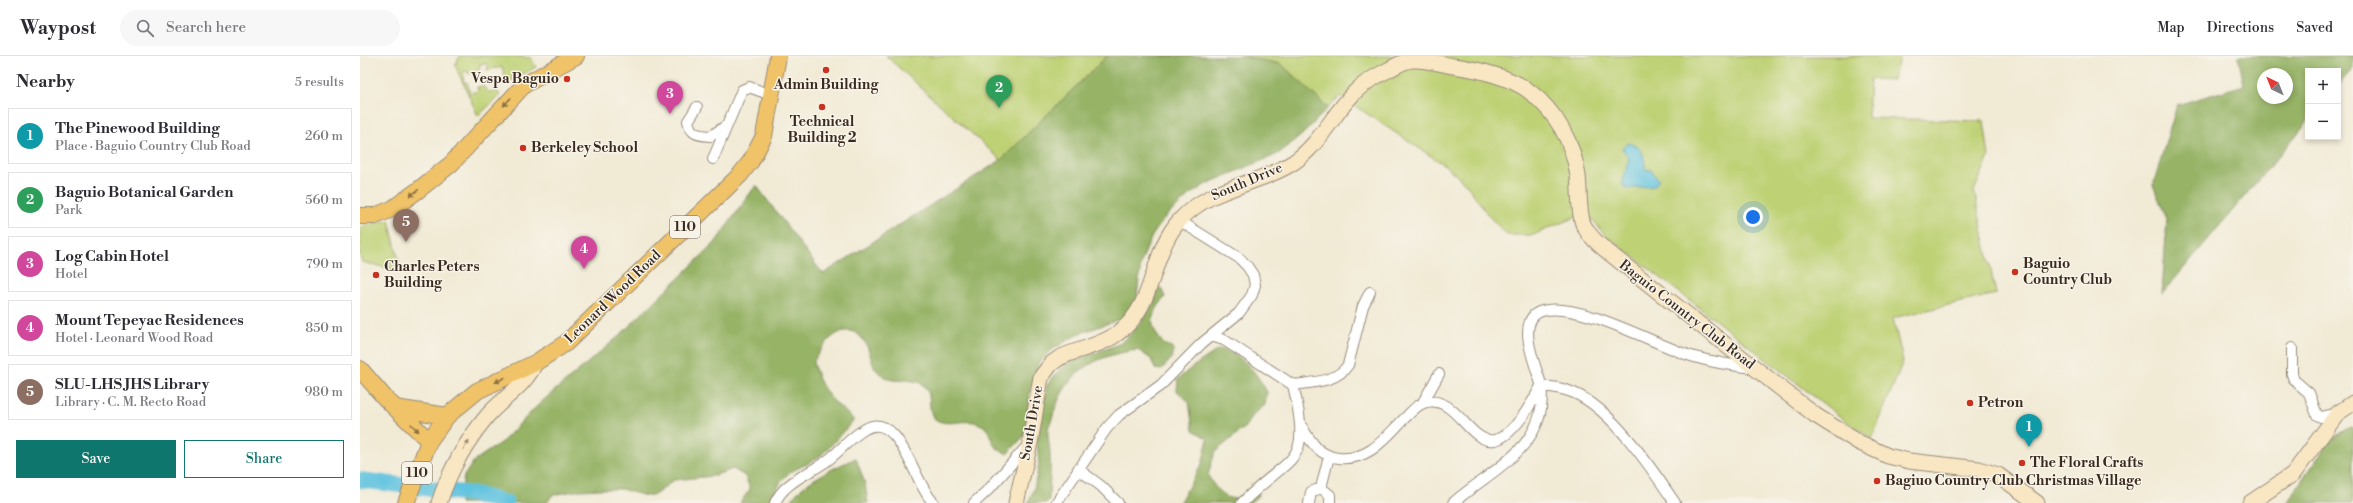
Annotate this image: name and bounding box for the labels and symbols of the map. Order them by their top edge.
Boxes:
marker: Admin Building [821,65,831,75]
north arrow [2257,68,2293,104]
place label: Vespa Baguio [470,70,559,88]
marker: Vespa Baguio [562,74,572,84]
pin: 2 [986,75,1012,108]
place label: Admin Building [773,76,879,94]
pin: 3 [657,81,683,114]
one-way arrow [502,97,512,107]
marker: Technical Building 2 [817,102,827,112]
place label: Technical Building 2 [788,113,857,147]
place label: Berkeley School [531,139,638,157]
marker: Berkeley School [518,143,528,153]
street label: South Drive [1209,159,1285,205]
one-way arrow [409,188,420,197]
your location [1743,207,1763,227]
pin: 5 [393,209,419,242]
road number: 110 [670,216,700,238]
pin: 4 [571,236,597,269]
street label: Leonard Wood Road [561,246,665,348]
place label: Baguio Country Club [2023,255,2112,289]
street label: Baguio Country Club Road [1615,256,1759,374]
place label: Charles Peters Building [384,258,479,292]
marker: Baguio Country Club [2010,267,2020,277]
marker: Charles Peters Building [371,270,381,280]
one-way arrow [494,377,505,383]
street label: South Drive [1017,384,1047,462]
place label: Petron [1978,394,2024,412]
marker: Petron [1965,398,1975,408]
pin: 1 [2016,414,2042,447]
one-way arrow [410,423,420,433]
one-way arrow [463,440,470,451]
place label: The Floral Crafts [2030,454,2143,472]
marker: The Floral Crafts [2017,458,2027,468]
road number: 110 [402,462,432,484]
place label: Bagiuo Country Club Christmas Village [1885,472,2142,490]
marker: Bagiuo Country Club Christmas Village [1872,476,1882,486]

